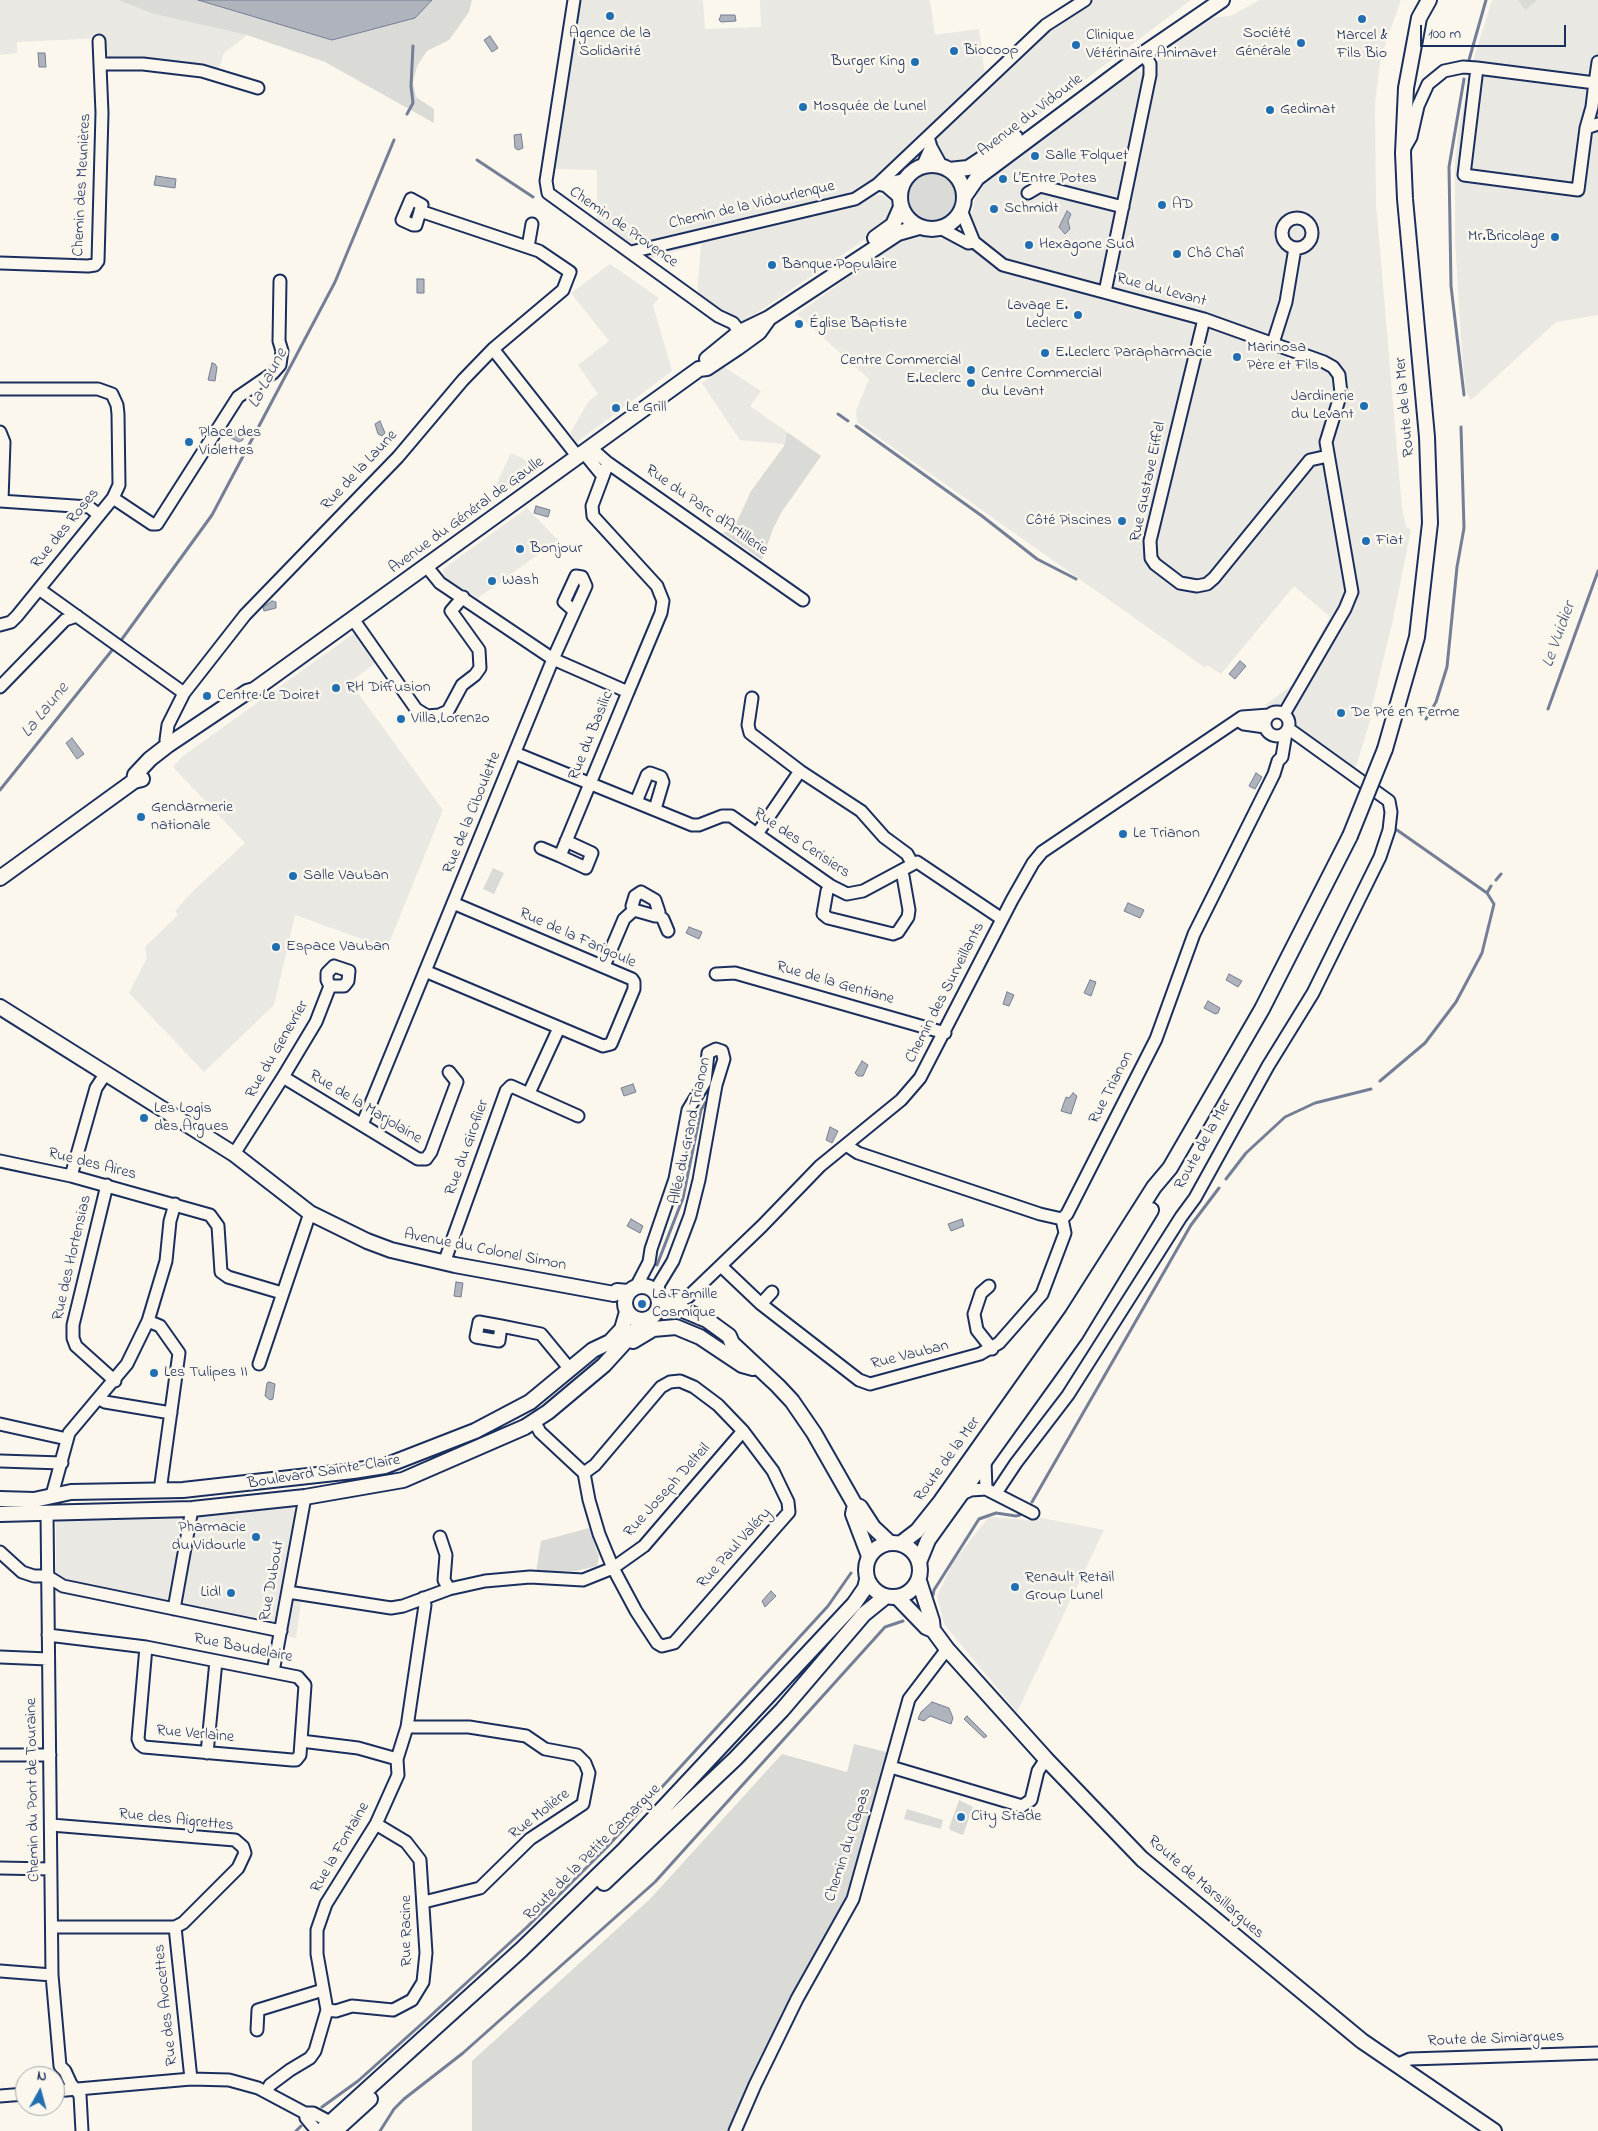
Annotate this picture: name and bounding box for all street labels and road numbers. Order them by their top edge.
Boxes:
street label: Avenue du Vidourle [975,70,1087,162]
street label: Chemin des Meunières [70,113,96,257]
street label: Chemin de la Vidourlenque [667,178,837,234]
street label: Chemin de Provence [565,183,681,273]
street label: Rue du Levant [1114,270,1208,312]
street label: Route de la Mer [1392,356,1420,458]
street label: Rue Gustave Eiffel [1127,420,1171,544]
street label: Rue de la Laune [318,427,402,515]
street label: Avenue du Général de Gaulle [386,453,548,579]
street label: Rue du Parc d'Artillerie [641,461,771,561]
street label: Rue des Roses [28,485,104,573]
street label: Rue du Basilic [565,689,619,783]
street label: Rue de la Ciboulette [440,749,506,877]
street label: Rue des Cerisiers [749,805,853,883]
street label: Rue de la Farigoule [516,905,638,973]
street label: Chemin des Surveillants [902,919,990,1067]
street label: Rue de la Gentiane [774,958,896,1010]
street label: Rue du Genevrier [242,998,314,1102]
street label: Rue Trianon [1086,1049,1138,1127]
street label: Allée du Grand Trianon [666,1056,716,1206]
street label: Rue de la Marjolaine [305,1067,425,1149]
street label: Route de la Mer [1171,1097,1237,1193]
street label: Rue du Giroflier [442,1098,494,1198]
street label: Rue des Aires [46,1145,138,1185]
street label: Rue des Hortensias [49,1193,97,1323]
street label: Avenue du Colonel Simon [402,1226,568,1276]
street label: Rue Vauban [869,1337,951,1375]
street label: Route de la Mer [911,1414,985,1506]
street label: Rue Joseph Delteil [621,1440,715,1542]
street label: Boulevard Sainte-Claire [246,1451,402,1495]
street label: Rue Paul Valéry [694,1505,776,1593]
street label: Rue Dubout [256,1539,290,1623]
street label: Rue Baudelaire [192,1630,294,1668]
street label: Chemin du Pont de Touraine [23,1698,45,1882]
street label: Rue Verlaine [155,1722,235,1748]
street label: Route de la Petite Camargue [521,1781,665,1925]
street label: Rue Molière [506,1785,574,1845]
street label: Chemin du Clapas [822,1786,876,1904]
street label: Rue la Fontaine [307,1799,375,1897]
street label: Rue des Aigrettes [118,1805,234,1837]
street label: Route de Marsillargues [1143,1832,1267,1944]
street label: Rue Racine [397,1895,417,1967]
street label: Rue des Avocettes [151,1943,183,2067]
street label: Route de Simiargues [1427,2028,1565,2052]

